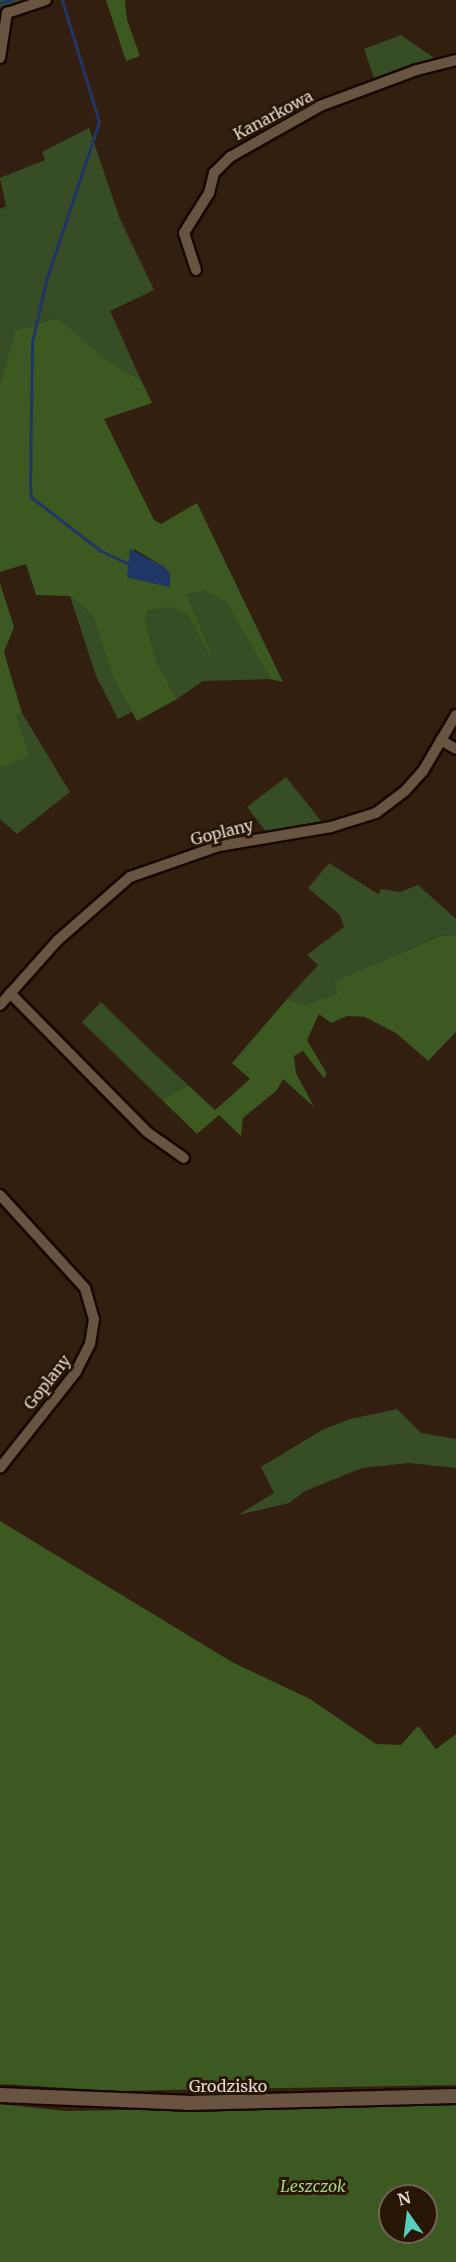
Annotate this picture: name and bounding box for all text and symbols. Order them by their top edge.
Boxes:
street label: Kanarkowa [230,86,316,144]
street label: Goplany [189,815,255,849]
street label: Goplany [20,1351,74,1413]
street label: Grodzisko [189,2076,267,2096]
park label: Leszczok [280,2176,346,2196]
north arrow [378,2184,438,2244]
text: N [396,2187,413,2210]

